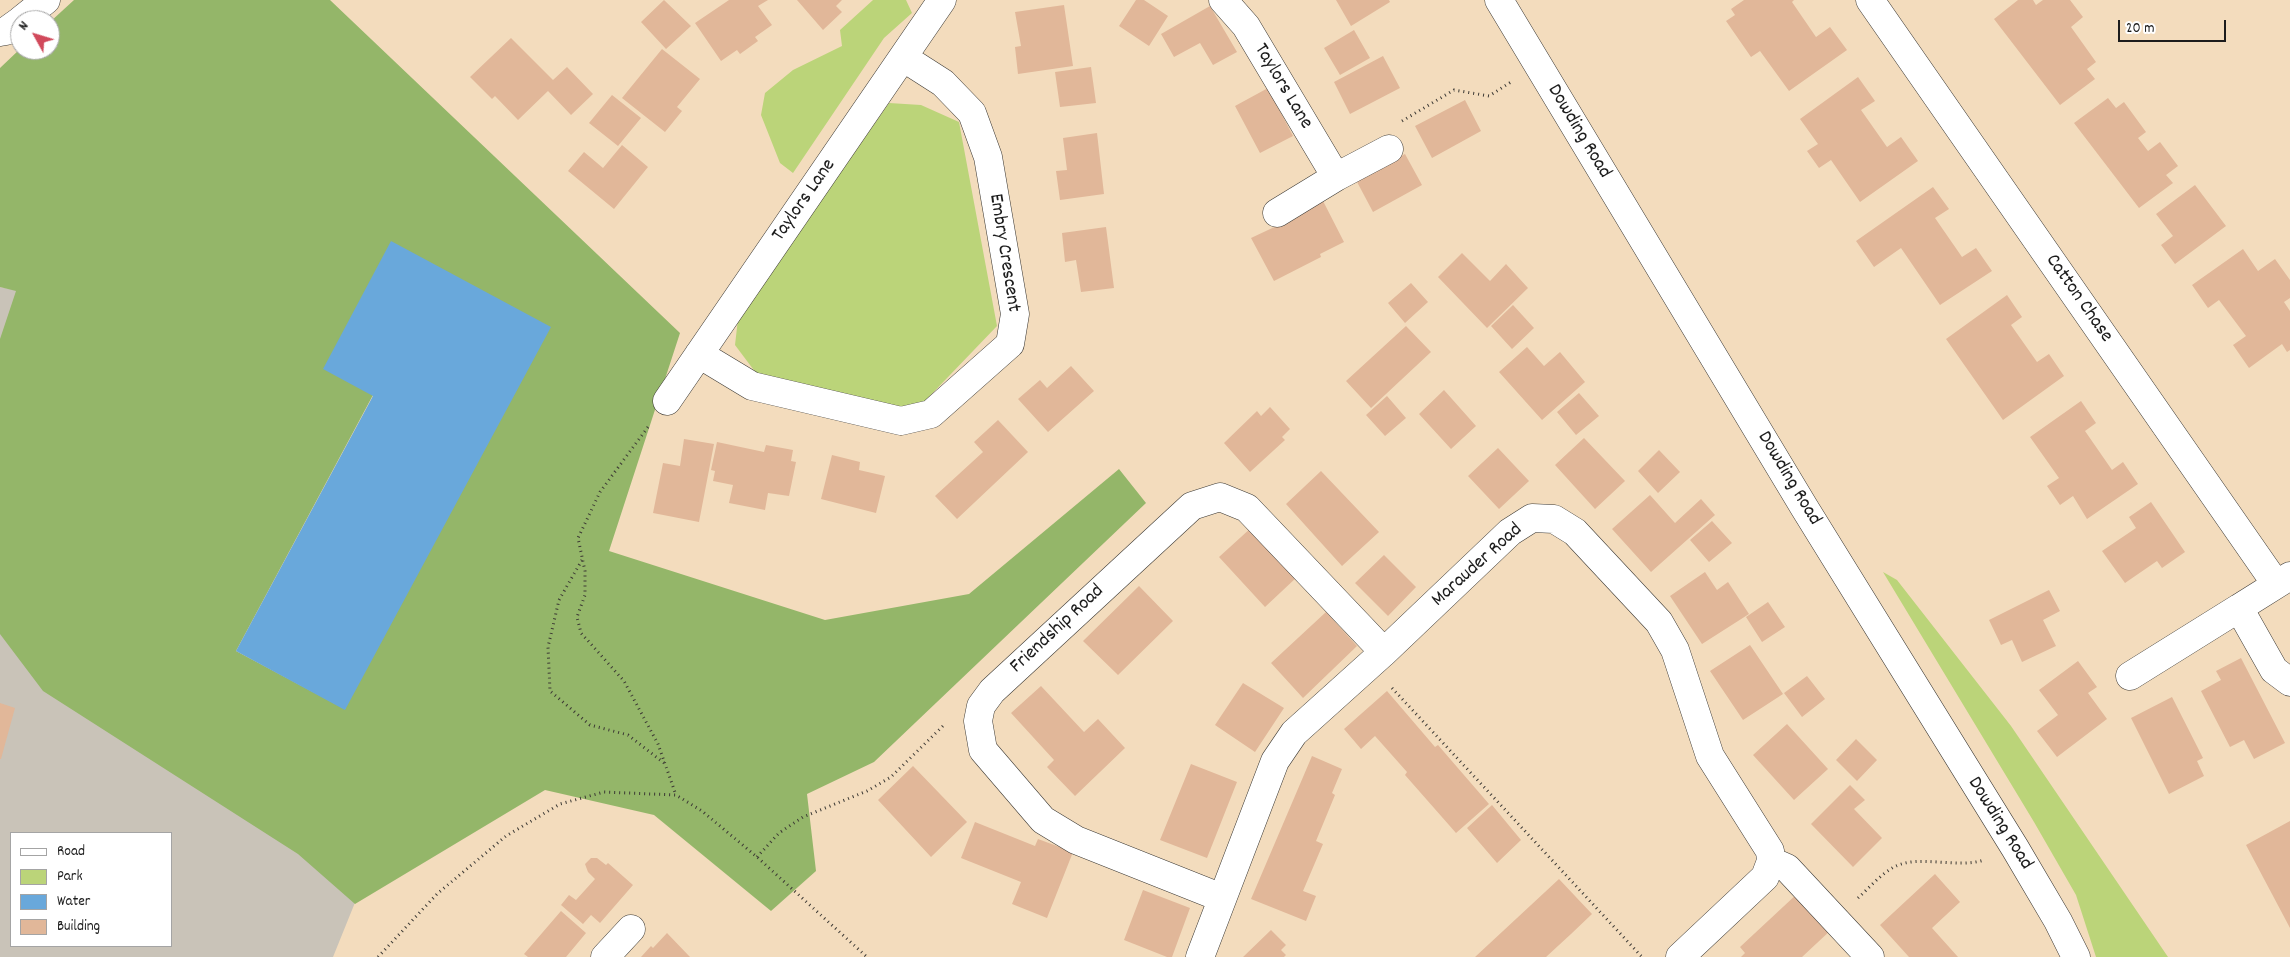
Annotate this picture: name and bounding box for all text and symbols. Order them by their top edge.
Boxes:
north arrow [10,10,60,60]
scale bar [2120,10,2228,42]
text: N [14,17,34,35]
text: 20 m [2126,18,2154,40]
street label: Taylors Lane [1247,40,1317,134]
street label: Dowding Road [1541,81,1615,183]
street label: Taylors Lane [768,155,842,247]
street label: Embry Crescent [982,192,1024,314]
street label: Catton Chase [2039,250,2117,348]
street label: Dowding Road [1751,428,1825,530]
street label: Marauder Road [1428,519,1528,613]
street label: Friendship Road [1006,580,1110,680]
street label: Dowding Road [1961,773,2037,875]
legend [10,832,172,947]
text: Road [57,841,85,863]
text: Park [57,866,83,888]
text: Water [57,891,90,913]
text: Building [57,916,100,938]

